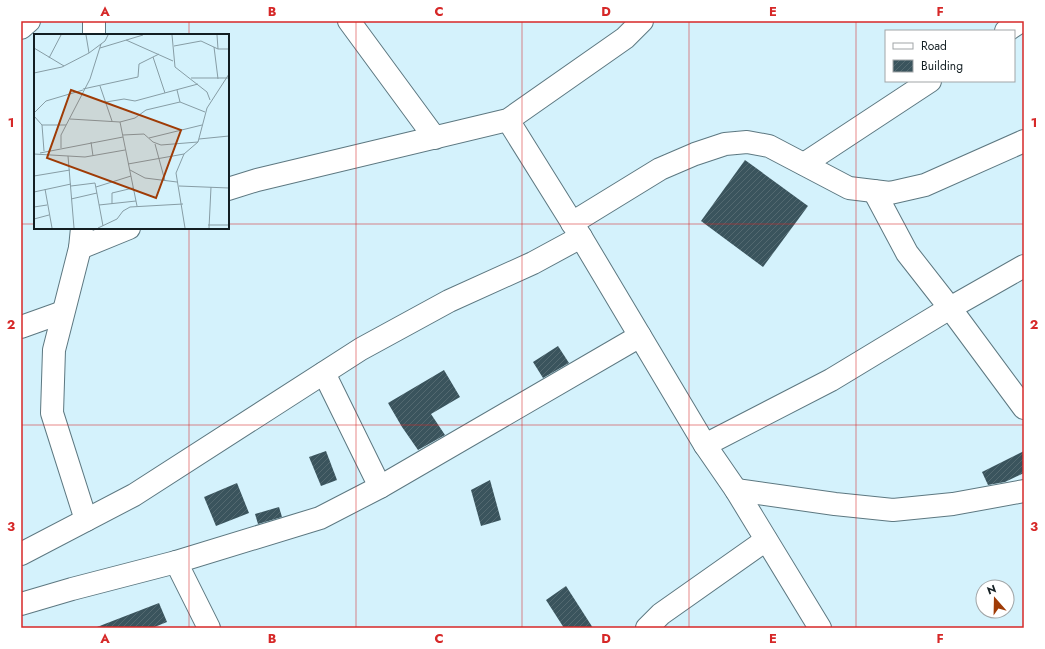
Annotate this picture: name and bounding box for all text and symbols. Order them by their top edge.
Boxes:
text: A [99,2,110,21]
text: B [268,2,277,21]
text: C [434,2,444,21]
text: D [601,2,611,21]
text: E [769,2,777,21]
text: F [936,2,944,21]
legend [885,30,1015,82]
inset map [34,34,229,229]
text: Road [921,37,947,55]
text: Building [921,57,963,75]
text: 1 [8,113,14,132]
text: 1 [1031,113,1037,132]
text: 2 [7,315,15,334]
text: 2 [1030,315,1038,334]
text: 3 [7,517,15,536]
text: 3 [1030,517,1038,536]
north arrow [975,579,1015,619]
text: N [985,581,998,599]
text: A [99,629,110,648]
text: B [268,629,277,648]
text: C [434,629,444,648]
text: D [601,629,611,648]
text: E [769,629,777,648]
text: F [936,629,944,648]

